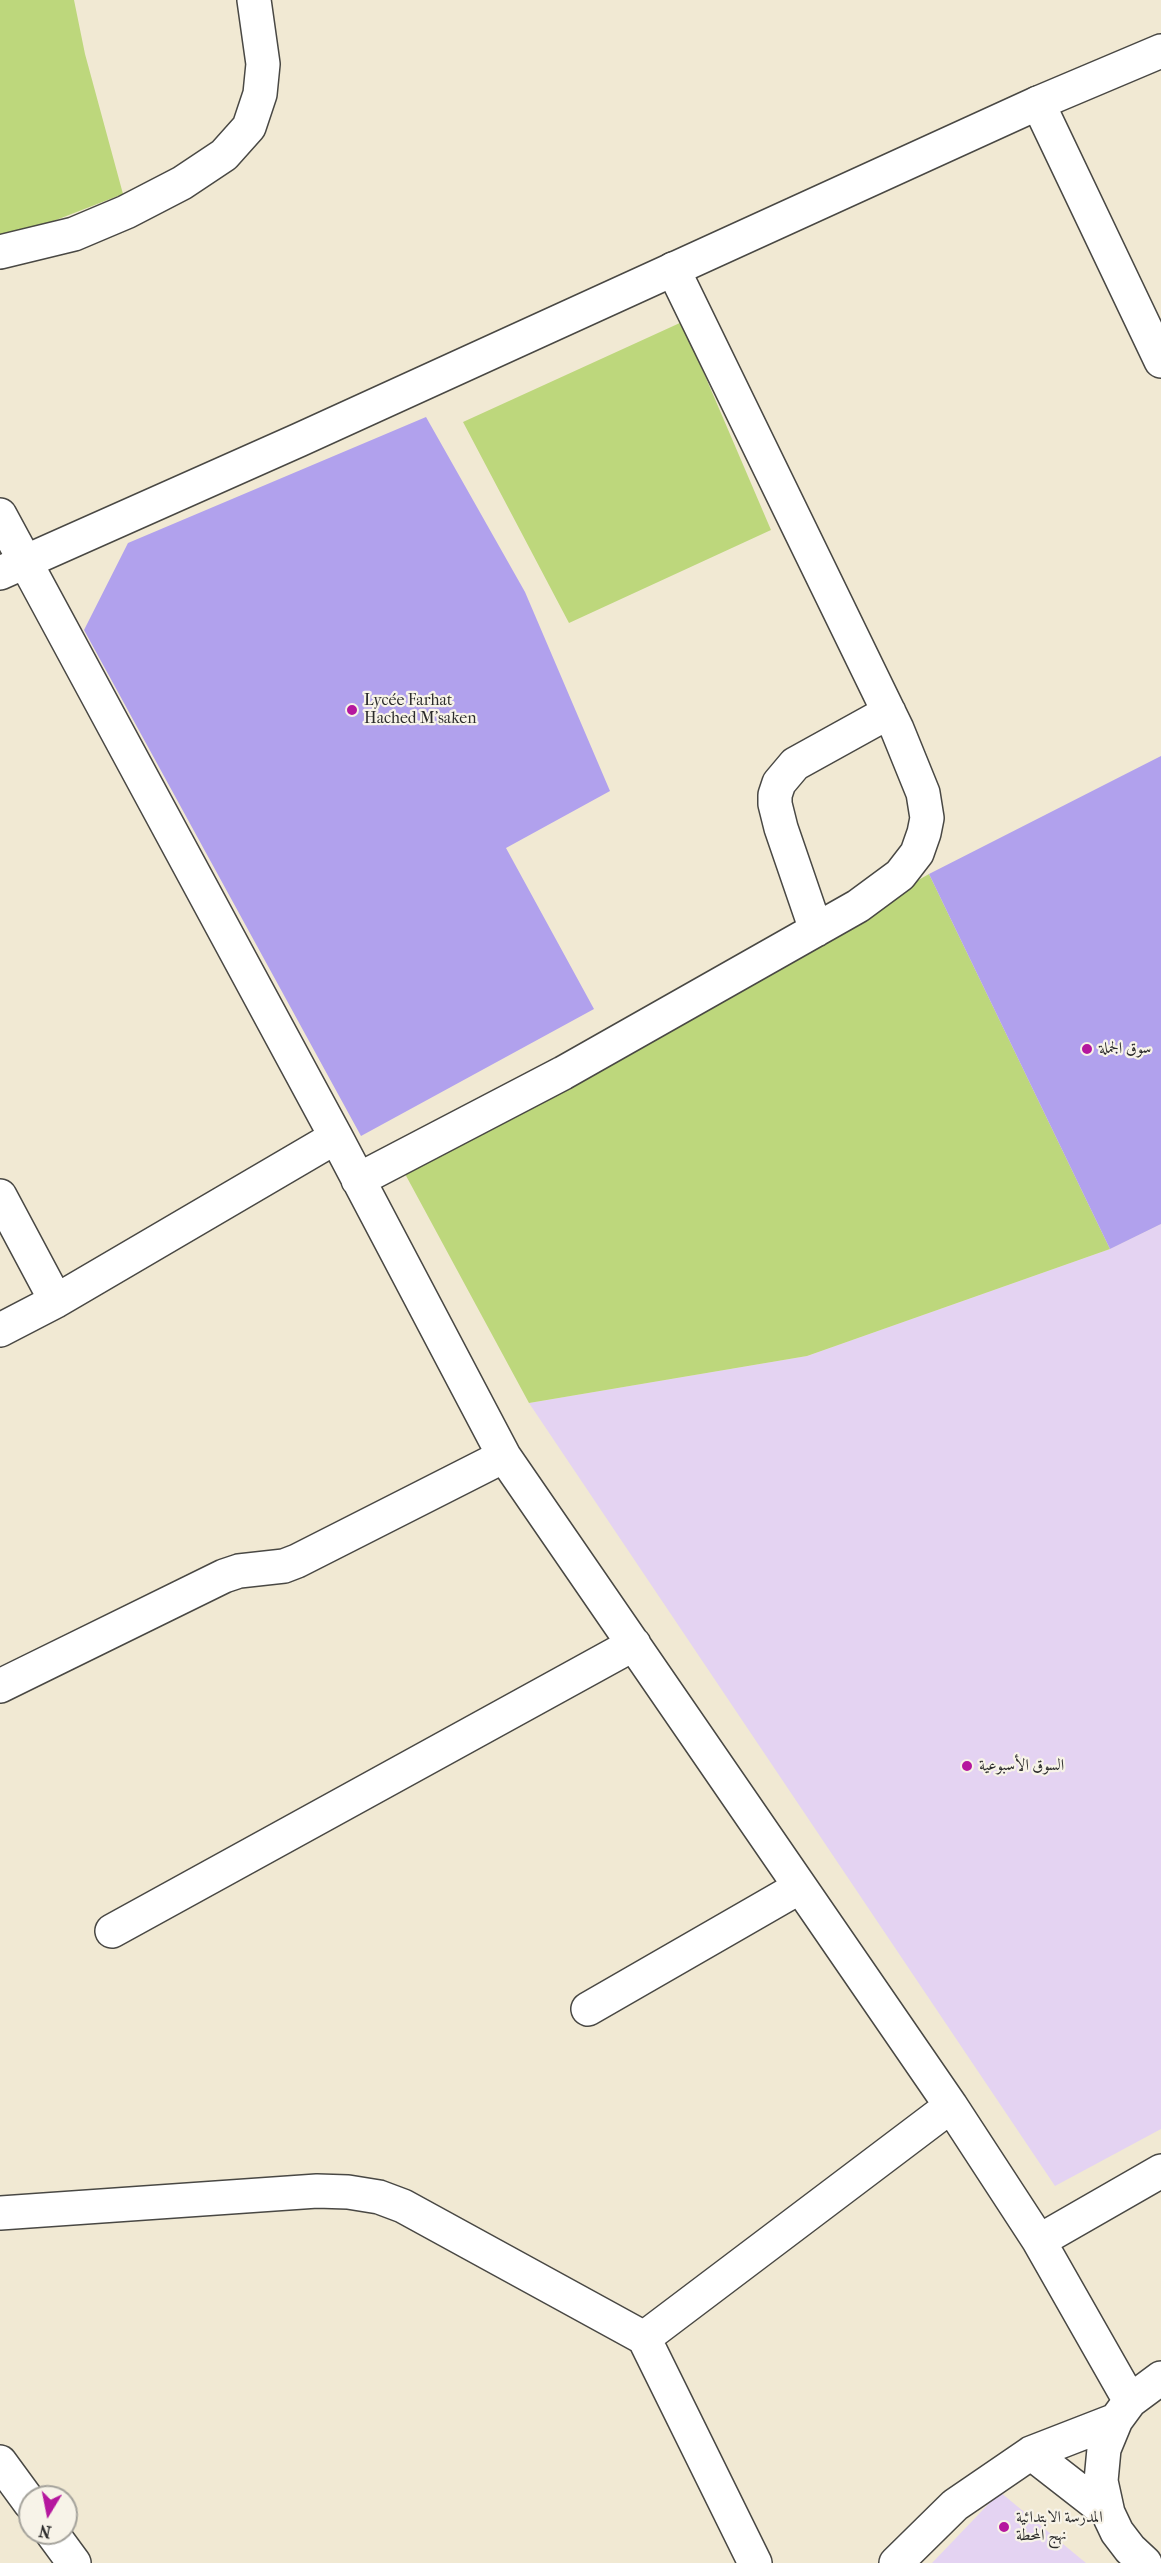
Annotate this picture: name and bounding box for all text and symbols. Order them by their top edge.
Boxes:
place label: Lycée Farhat Hached M'saken [364,691,476,729]
marker: Lycée Farhat Hached M'saken [345,703,359,717]
place label: سوق الجملة [1099,1039,1151,1059]
marker: سوق الجملة [1080,1042,1094,1056]
place label: السوق اﻷسبوعية [979,1756,1064,1776]
marker: السوق اﻷسبوعية [960,1759,974,1773]
north arrow [18,2485,78,2545]
place label: المدرسة الابتدائية نهج المحطة [1016,2508,1103,2546]
marker: المدرسة الابتدائية نهج المحطة [997,2520,1011,2534]
text: N [38,2521,53,2542]

